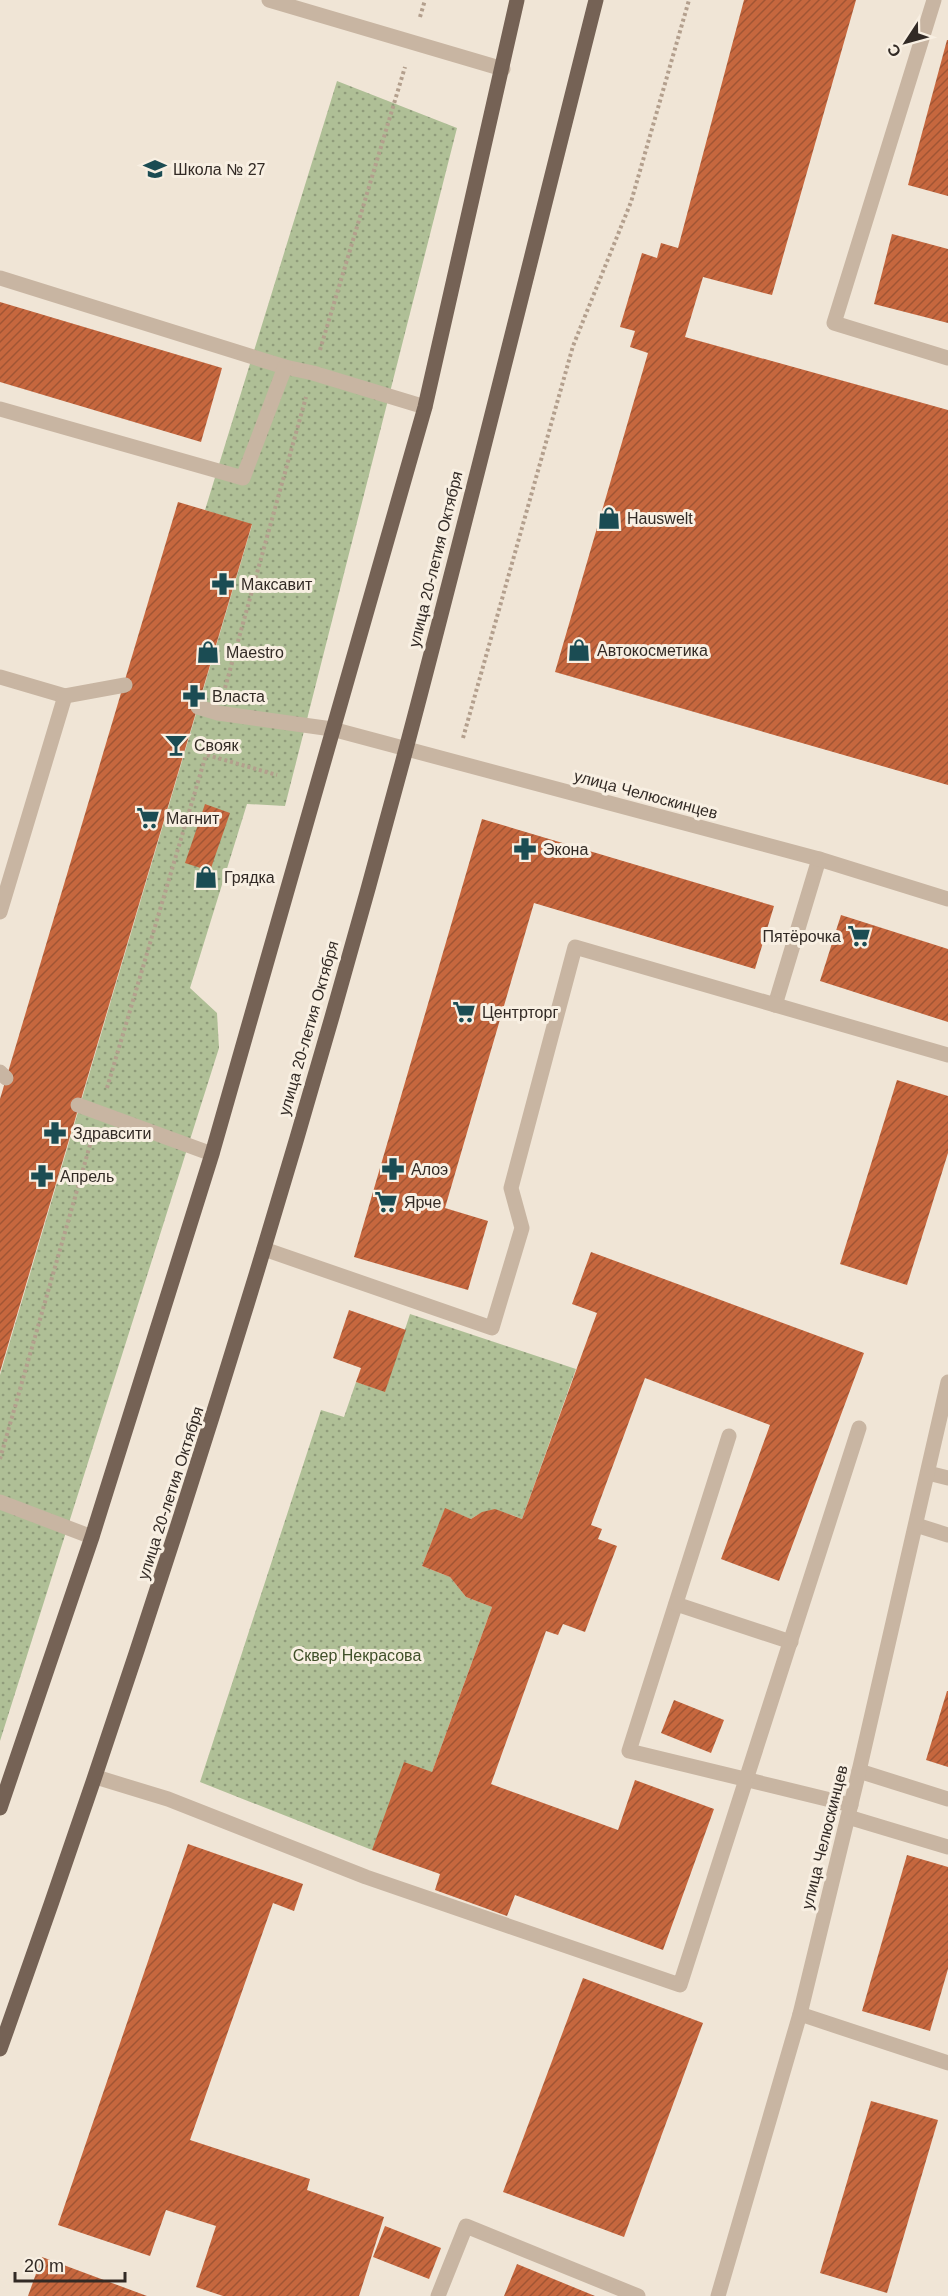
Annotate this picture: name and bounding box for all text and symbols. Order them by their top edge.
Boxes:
north arrow [876,12,936,72]
text: С [884,40,905,60]
school or university icon: Школа № 27 [142,156,168,182]
place label: Школа № 27 [173,161,266,178]
street label: улица 20-летия Октября [405,469,466,649]
shop icon: Hauswelt [596,505,622,531]
place label: Hauswelt [627,510,693,527]
pharmacy icon: Максавит [210,571,236,597]
place label: Максавит [241,576,313,593]
shop icon: Автокосметика [566,637,592,663]
shop icon: Maestro [195,639,221,665]
place label: Автокосметика [597,642,708,659]
place label: Maestro [226,644,284,661]
pharmacy icon: Власта [181,683,207,709]
place label: Власта [212,688,265,705]
bar icon: Свояк [163,732,189,758]
place label: Свояк [194,737,239,754]
street label: улица Челюскинцев [572,767,720,822]
supermarket icon: Магнит [135,805,161,831]
place label: Магнит [166,810,220,827]
pharmacy icon: Экона [512,836,538,862]
place label: Экона [543,841,588,858]
shop icon: Грядка [193,864,219,890]
place label: Грядка [224,869,275,886]
supermarket icon: Пятёрочка [846,923,872,949]
place label: Пятёрочка [763,928,841,945]
street label: улица 20-летия Октября [275,939,342,1117]
supermarket icon: Центрторг [451,999,477,1025]
place label: Центрторг [482,1004,558,1021]
pharmacy icon: Здравсити [42,1120,68,1146]
place label: Здравсити [73,1125,151,1142]
pharmacy icon: Алоэ [380,1156,406,1182]
place label: Алоэ [411,1161,448,1178]
pharmacy icon: Апрель [29,1163,55,1189]
place label: Апрель [60,1168,114,1185]
supermarket icon: Ярче [373,1189,399,1215]
place label: Ярче [404,1194,441,1211]
street label: улица 20-летия Октября [134,1405,206,1582]
park label: Сквер Некрасова [293,1647,421,1664]
street label: улица Челюскинцев [798,1763,851,1911]
scale bar [15,2245,124,2283]
text: 20 m [24,2256,64,2276]

